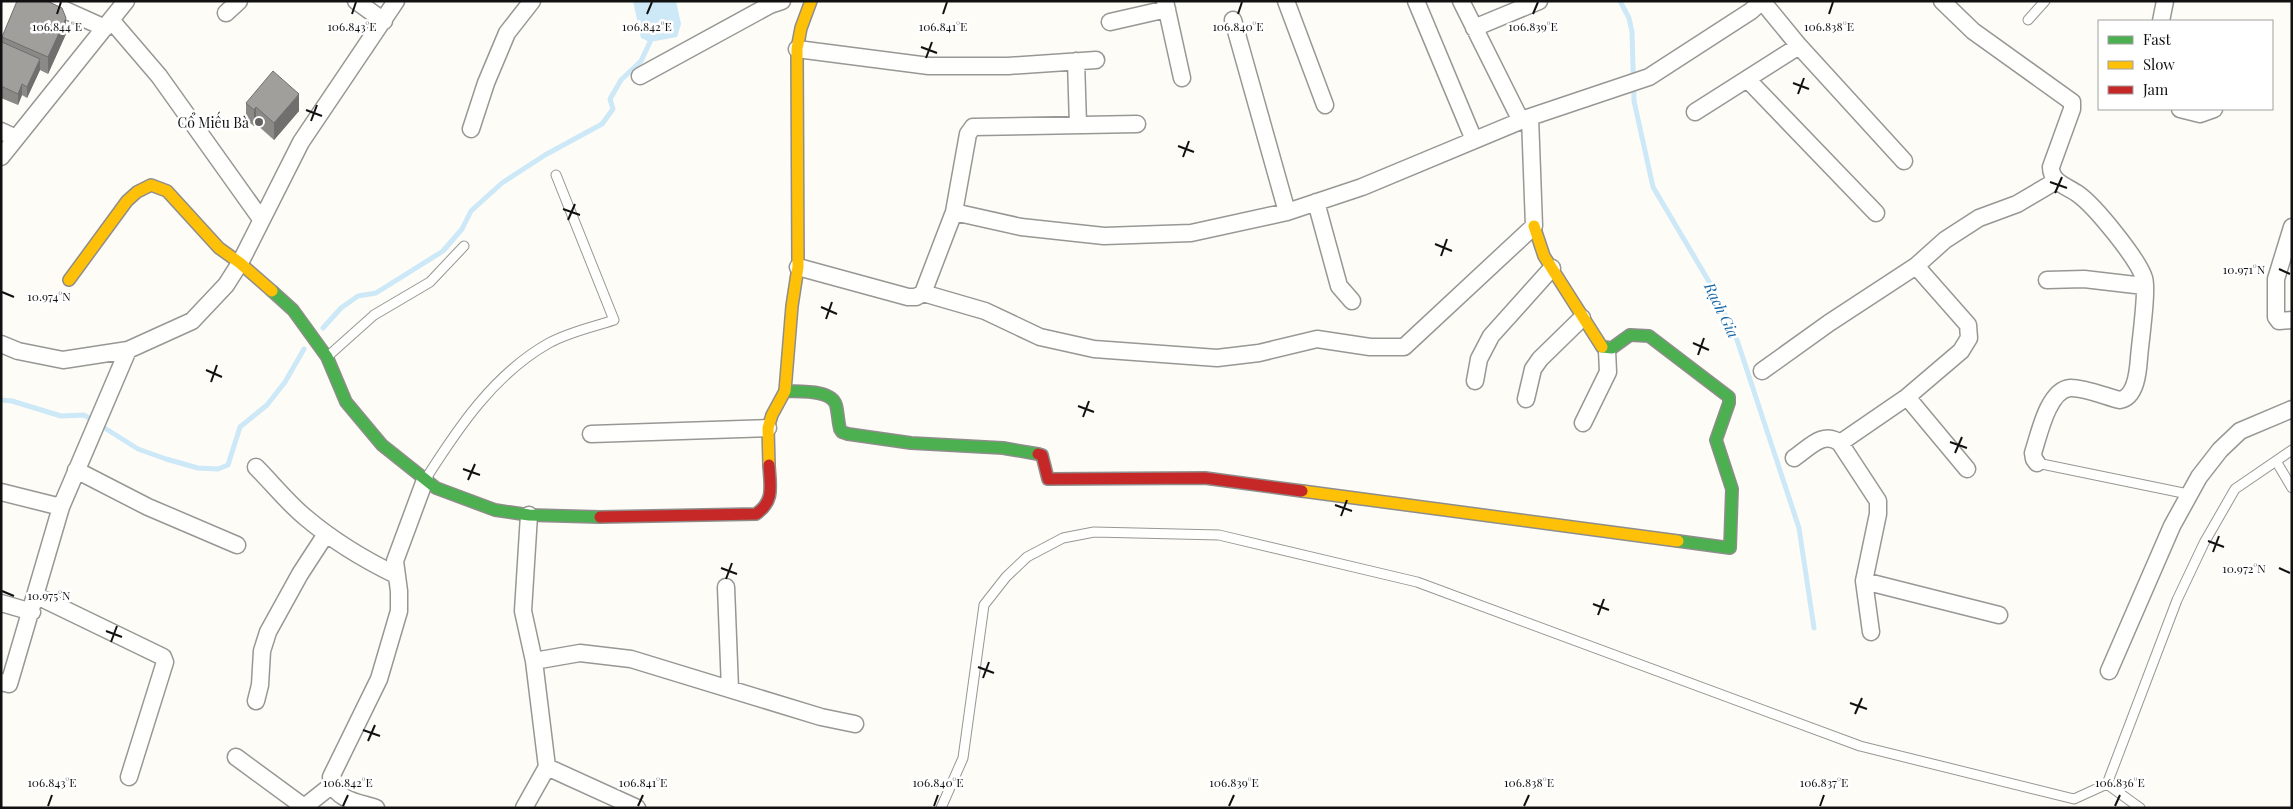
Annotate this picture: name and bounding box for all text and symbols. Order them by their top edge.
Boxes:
text: 106.844°E [32,18,82,34]
text: 106.843°E [327,18,377,34]
text: 106.842°E [622,18,672,34]
text: 106.841°E [919,18,967,34]
text: 106.840°E [1212,18,1264,34]
text: 106.839°E [1508,18,1558,34]
text: 106.838°E [1804,18,1854,34]
legend [2098,20,2273,110]
text: Fast [2143,29,2172,49]
text: Slow [2143,54,2175,74]
text: Jam [2142,79,2169,99]
place label: Cổ Miếu Bà [178,111,249,132]
marker: Cổ Miếu Bà [253,116,265,128]
text: 10.971°N [2223,261,2266,277]
water label: Rạch Gia [1700,278,1744,341]
text: 10.974°N [27,288,71,304]
text: 10.972°N [2222,560,2266,576]
text: 10.975°N [28,587,71,603]
text: 106.843°E [27,774,77,790]
text: 106.842°E [323,774,373,790]
text: 106.841°E [619,774,667,790]
text: 106.840°E [912,774,964,790]
text: 106.839°E [1209,774,1259,790]
text: 106.838°E [1504,774,1554,790]
text: 106.837°E [1800,774,1848,790]
text: 106.836°E [2095,774,2145,790]

